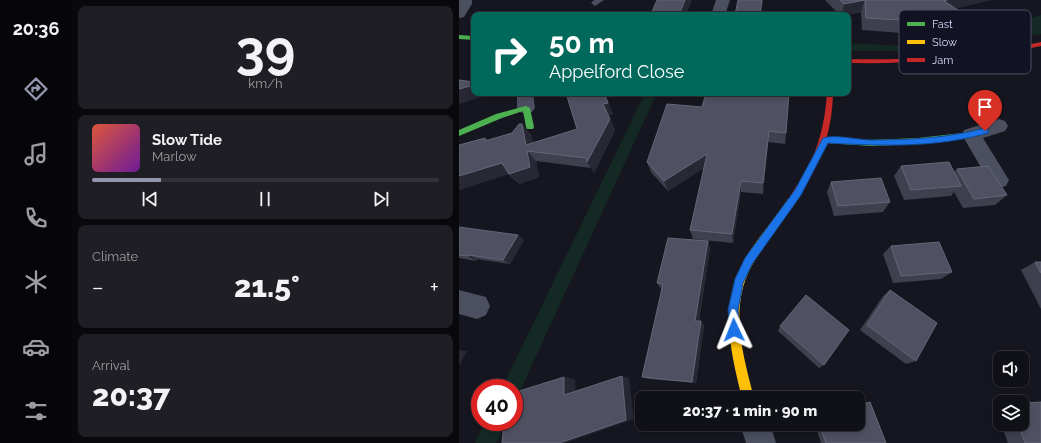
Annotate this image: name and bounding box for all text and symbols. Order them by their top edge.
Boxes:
legend [899,10,1031,74]
text: 20:36 [13,18,59,39]
text: Fast [932,18,953,31]
text: 39 [236,19,295,80]
text: 50 m [549,27,615,60]
icon: right [483,28,535,80]
text: Slow [932,36,957,49]
text: Jam [932,54,953,67]
text: Appelford Close [549,61,684,82]
icon: directions [22,75,50,103]
text: km/h [248,76,283,91]
pin [968,90,1002,131]
icon: arrive [974,96,996,118]
text: Slow Tide [152,131,222,149]
icon: music [22,140,50,168]
text: Marlow [152,149,197,164]
icon: previous [139,188,161,210]
icon: pause [254,188,276,210]
icon: next [370,188,392,210]
icon: phone [22,204,50,232]
text: Climate [92,249,138,264]
icon: climate [22,268,50,296]
text: 21.5° [234,269,300,304]
text: − [92,274,104,300]
text: + [430,274,439,300]
position arrow [713,309,755,351]
icon: car [22,333,50,361]
map controls [993,351,1029,431]
button: sound [993,351,1029,387]
text: Arrival [92,358,130,373]
text: 20:37 [92,378,170,413]
speed limit sign: 40 [471,379,523,431]
button: layers [993,395,1029,431]
icon: filters [22,397,50,425]
text: 20:37 · 1 min · 90 m [683,402,817,420]

